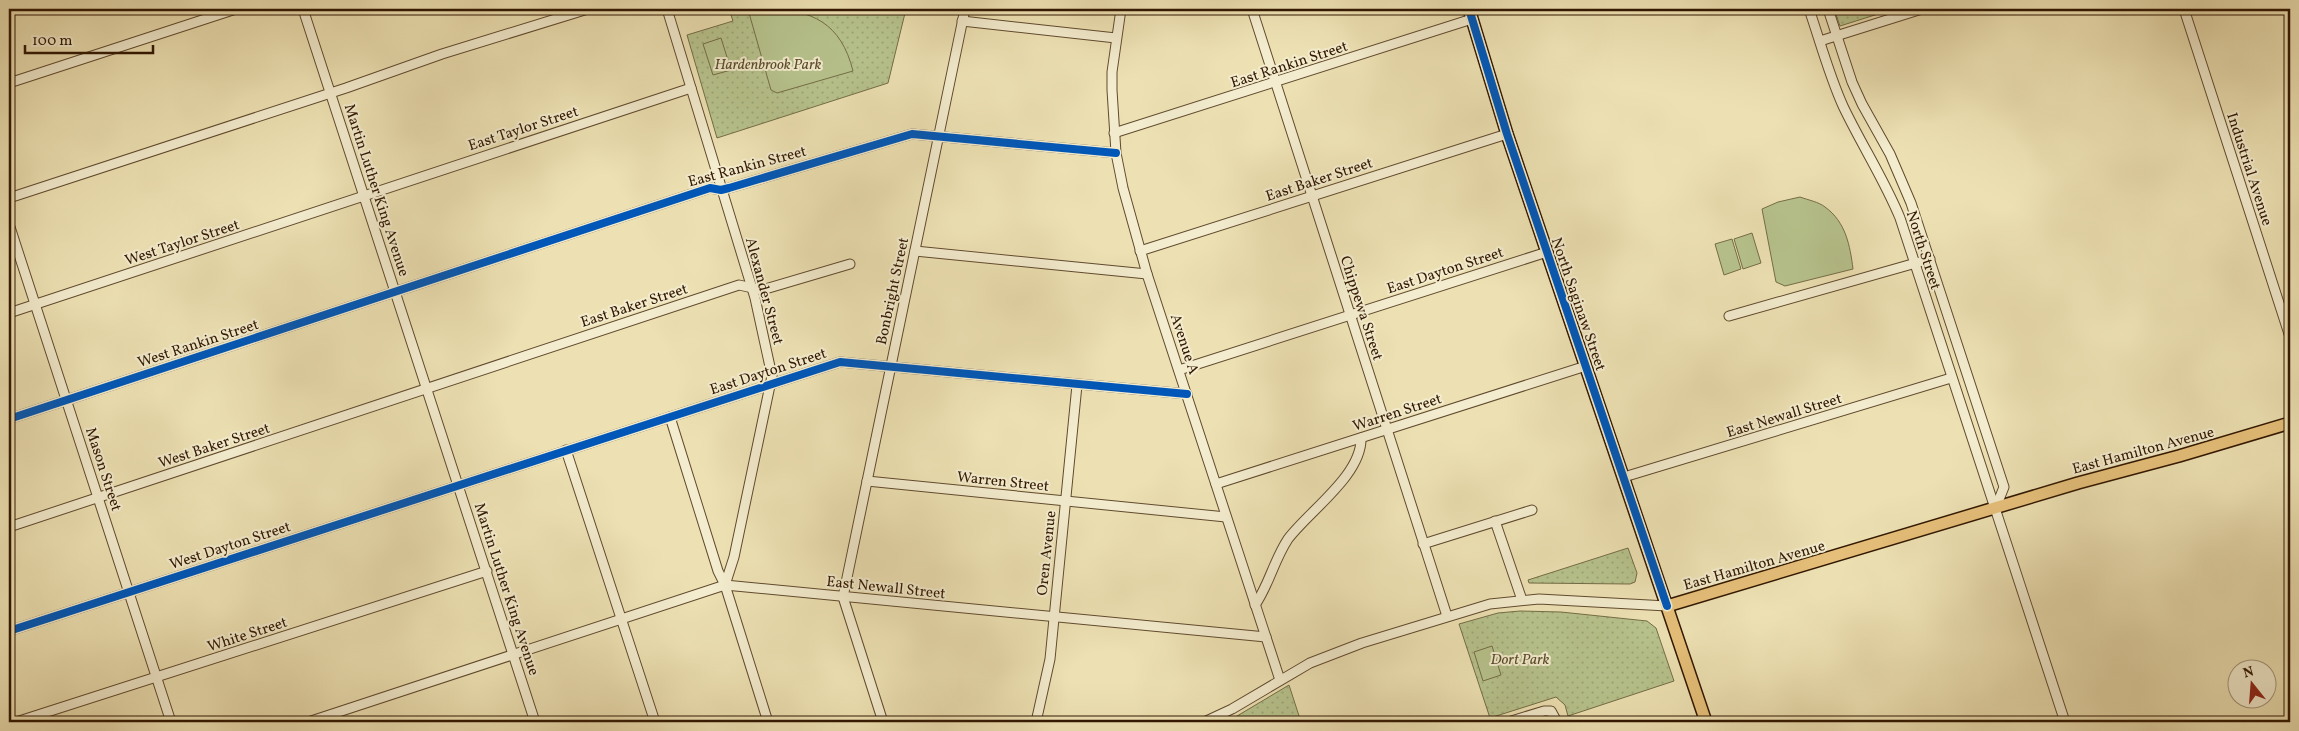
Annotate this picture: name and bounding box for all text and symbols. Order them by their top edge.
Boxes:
scale bar [25,22,152,54]
text: 100 m [32,31,72,52]
street label: East Rankin Street [1228,37,1351,94]
park label: Hardenbrook Park [714,55,822,76]
street label: Martin Luther King Avenue [338,101,413,279]
street label: East Taylor Street [466,102,581,157]
street label: Industrial Avenue [2220,110,2277,229]
street label: East Rankin Street [686,142,809,193]
street label: East Baker Street [1263,153,1376,208]
street label: North Street [1900,208,1945,293]
street label: West Taylor Street [122,215,242,272]
street label: Alexander Street [739,235,788,348]
street label: North Saginaw Street [1545,235,1610,374]
street label: Bonbright Street [872,236,915,347]
street label: East Dayton Street [1384,243,1507,300]
street label: Chippewa Street [1334,253,1387,363]
street label: East Baker Street [578,279,691,334]
street label: Avenue A [1164,311,1203,378]
street label: West Rankin Street [135,315,262,374]
street label: East Dayton Street [707,344,830,401]
street label: Warren Street [1350,389,1445,438]
street label: East Newall Street [1724,389,1845,444]
street label: West Baker Street [156,418,273,474]
street label: East Hamilton Avenue [2070,422,2217,481]
street label: Mason Street [79,425,126,514]
street label: Warren Street [956,467,1050,498]
street label: Martin Luther King Avenue [468,500,543,678]
street label: Oren Avenue [1033,510,1062,597]
street label: West Dayton Street [167,517,294,576]
street label: East Hamilton Avenue [1681,536,1828,597]
street label: East Newall Street [825,572,946,605]
street label: White Street [205,613,290,658]
park label: Dort Park [1490,650,1550,671]
north arrow [2226,658,2276,708]
text: N [2241,662,2256,684]

